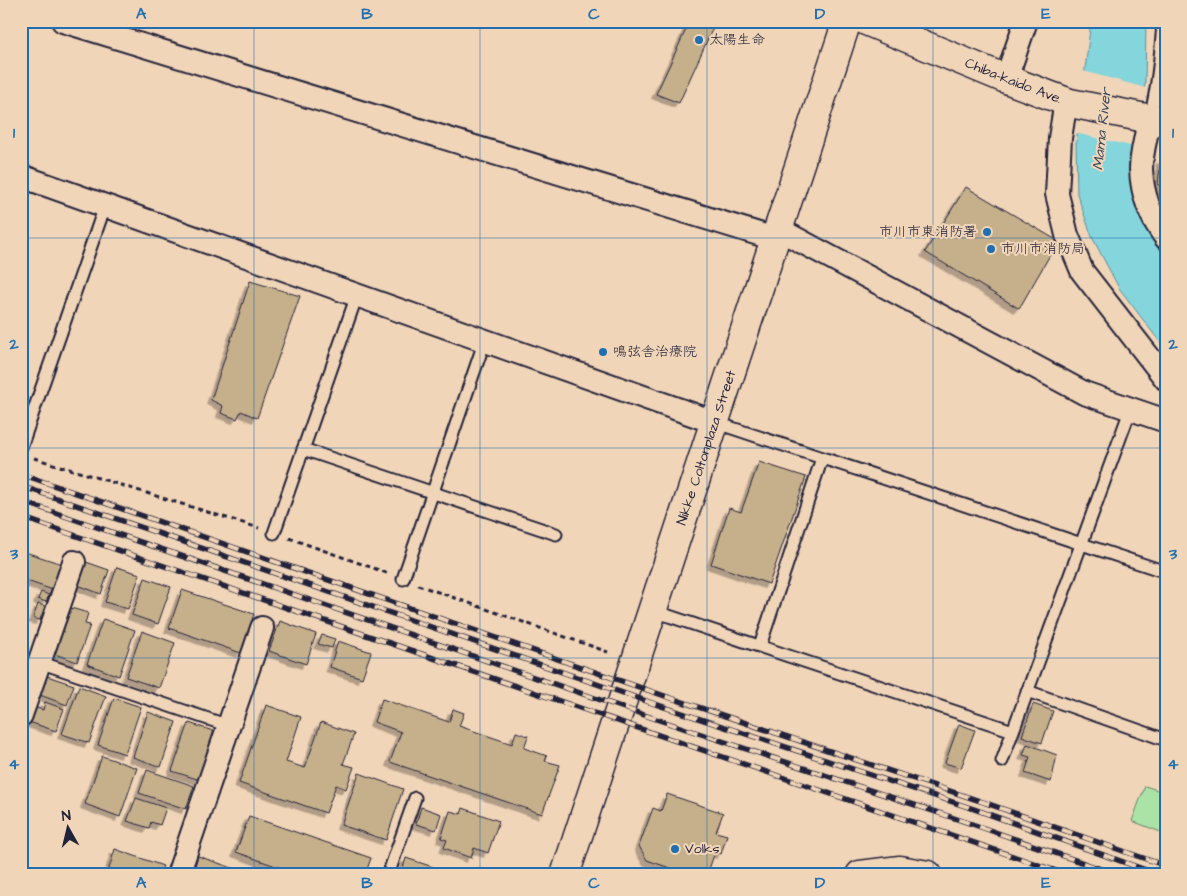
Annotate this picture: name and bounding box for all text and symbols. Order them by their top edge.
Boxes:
text: A [136,3,147,25]
text: B [361,3,373,25]
text: C [588,3,600,25]
text: D [815,3,826,25]
text: E [1041,3,1051,25]
place label: 太陽生命 [709,30,765,50]
marker: 太陽生命 [693,34,705,46]
street label: Chiba-kaido Ave. [962,53,1065,109]
water label: Mama River [1087,85,1117,171]
text: 1 [13,122,16,144]
text: 1 [1172,122,1175,144]
place label: 市川市東消防署 [879,222,977,242]
marker: 市川市東消防署 [981,226,993,238]
place label: 市川市消防局 [1001,239,1085,259]
marker: 市川市消防局 [985,243,997,255]
text: 2 [8,333,19,355]
text: 2 [1167,333,1178,355]
place label: 鳴弦舎治療院 [613,342,697,362]
marker: 鳴弦舎治療院 [597,346,609,358]
street label: Nikke Coltonplaza Street [672,368,741,528]
text: 3 [9,543,19,565]
text: 3 [1168,543,1178,565]
text: 4 [9,753,20,775]
text: 4 [1168,753,1179,775]
north arrow [42,804,92,854]
text: N [61,806,72,827]
place label: Volks [685,839,719,859]
marker: Volks [669,843,681,855]
text: A [136,872,147,894]
text: B [361,872,373,894]
text: C [588,872,600,894]
text: D [815,872,826,894]
text: E [1041,872,1051,894]

